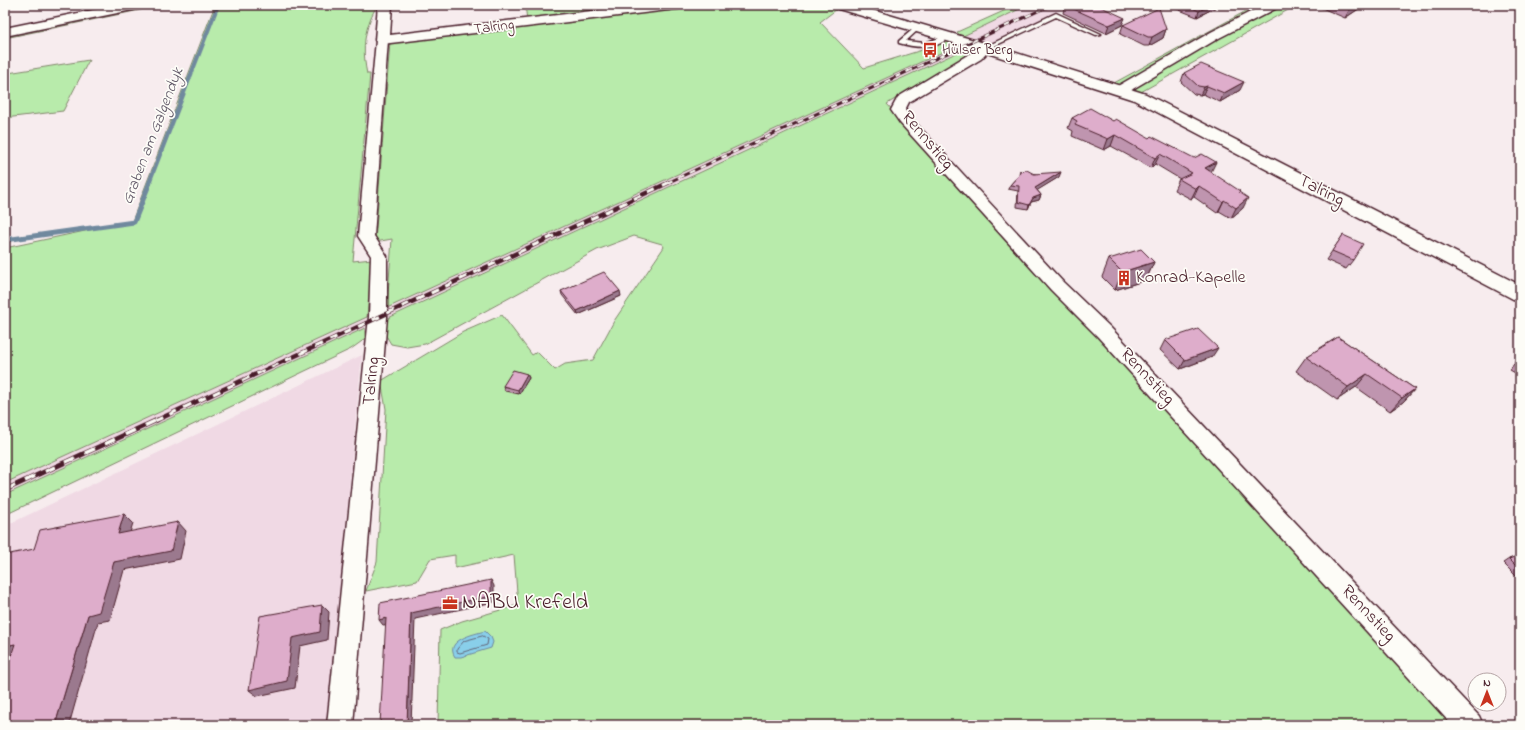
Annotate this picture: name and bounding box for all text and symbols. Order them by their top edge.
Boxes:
street label: Talring [472,14,516,41]
place label: Hülser Berg [942,39,1013,62]
bus stop icon: Hülser Berg [921,41,939,59]
water label: Graben am Galgendyk [116,63,190,208]
street label: Rennstieg [894,106,960,177]
street label: Talring [1293,168,1349,215]
place label: Konrad-Kapelle [1136,265,1246,291]
building icon: Konrad-Kapelle [1115,269,1133,287]
street label: Rennstieg [1113,342,1181,412]
street label: Talring [357,355,388,407]
street label: Rennstieg [1334,579,1402,649]
place label: NABU Krefeld [462,587,588,619]
office icon: NABU Krefeld [441,594,459,612]
north arrow [1467,672,1507,712]
text: N [1483,675,1491,691]

